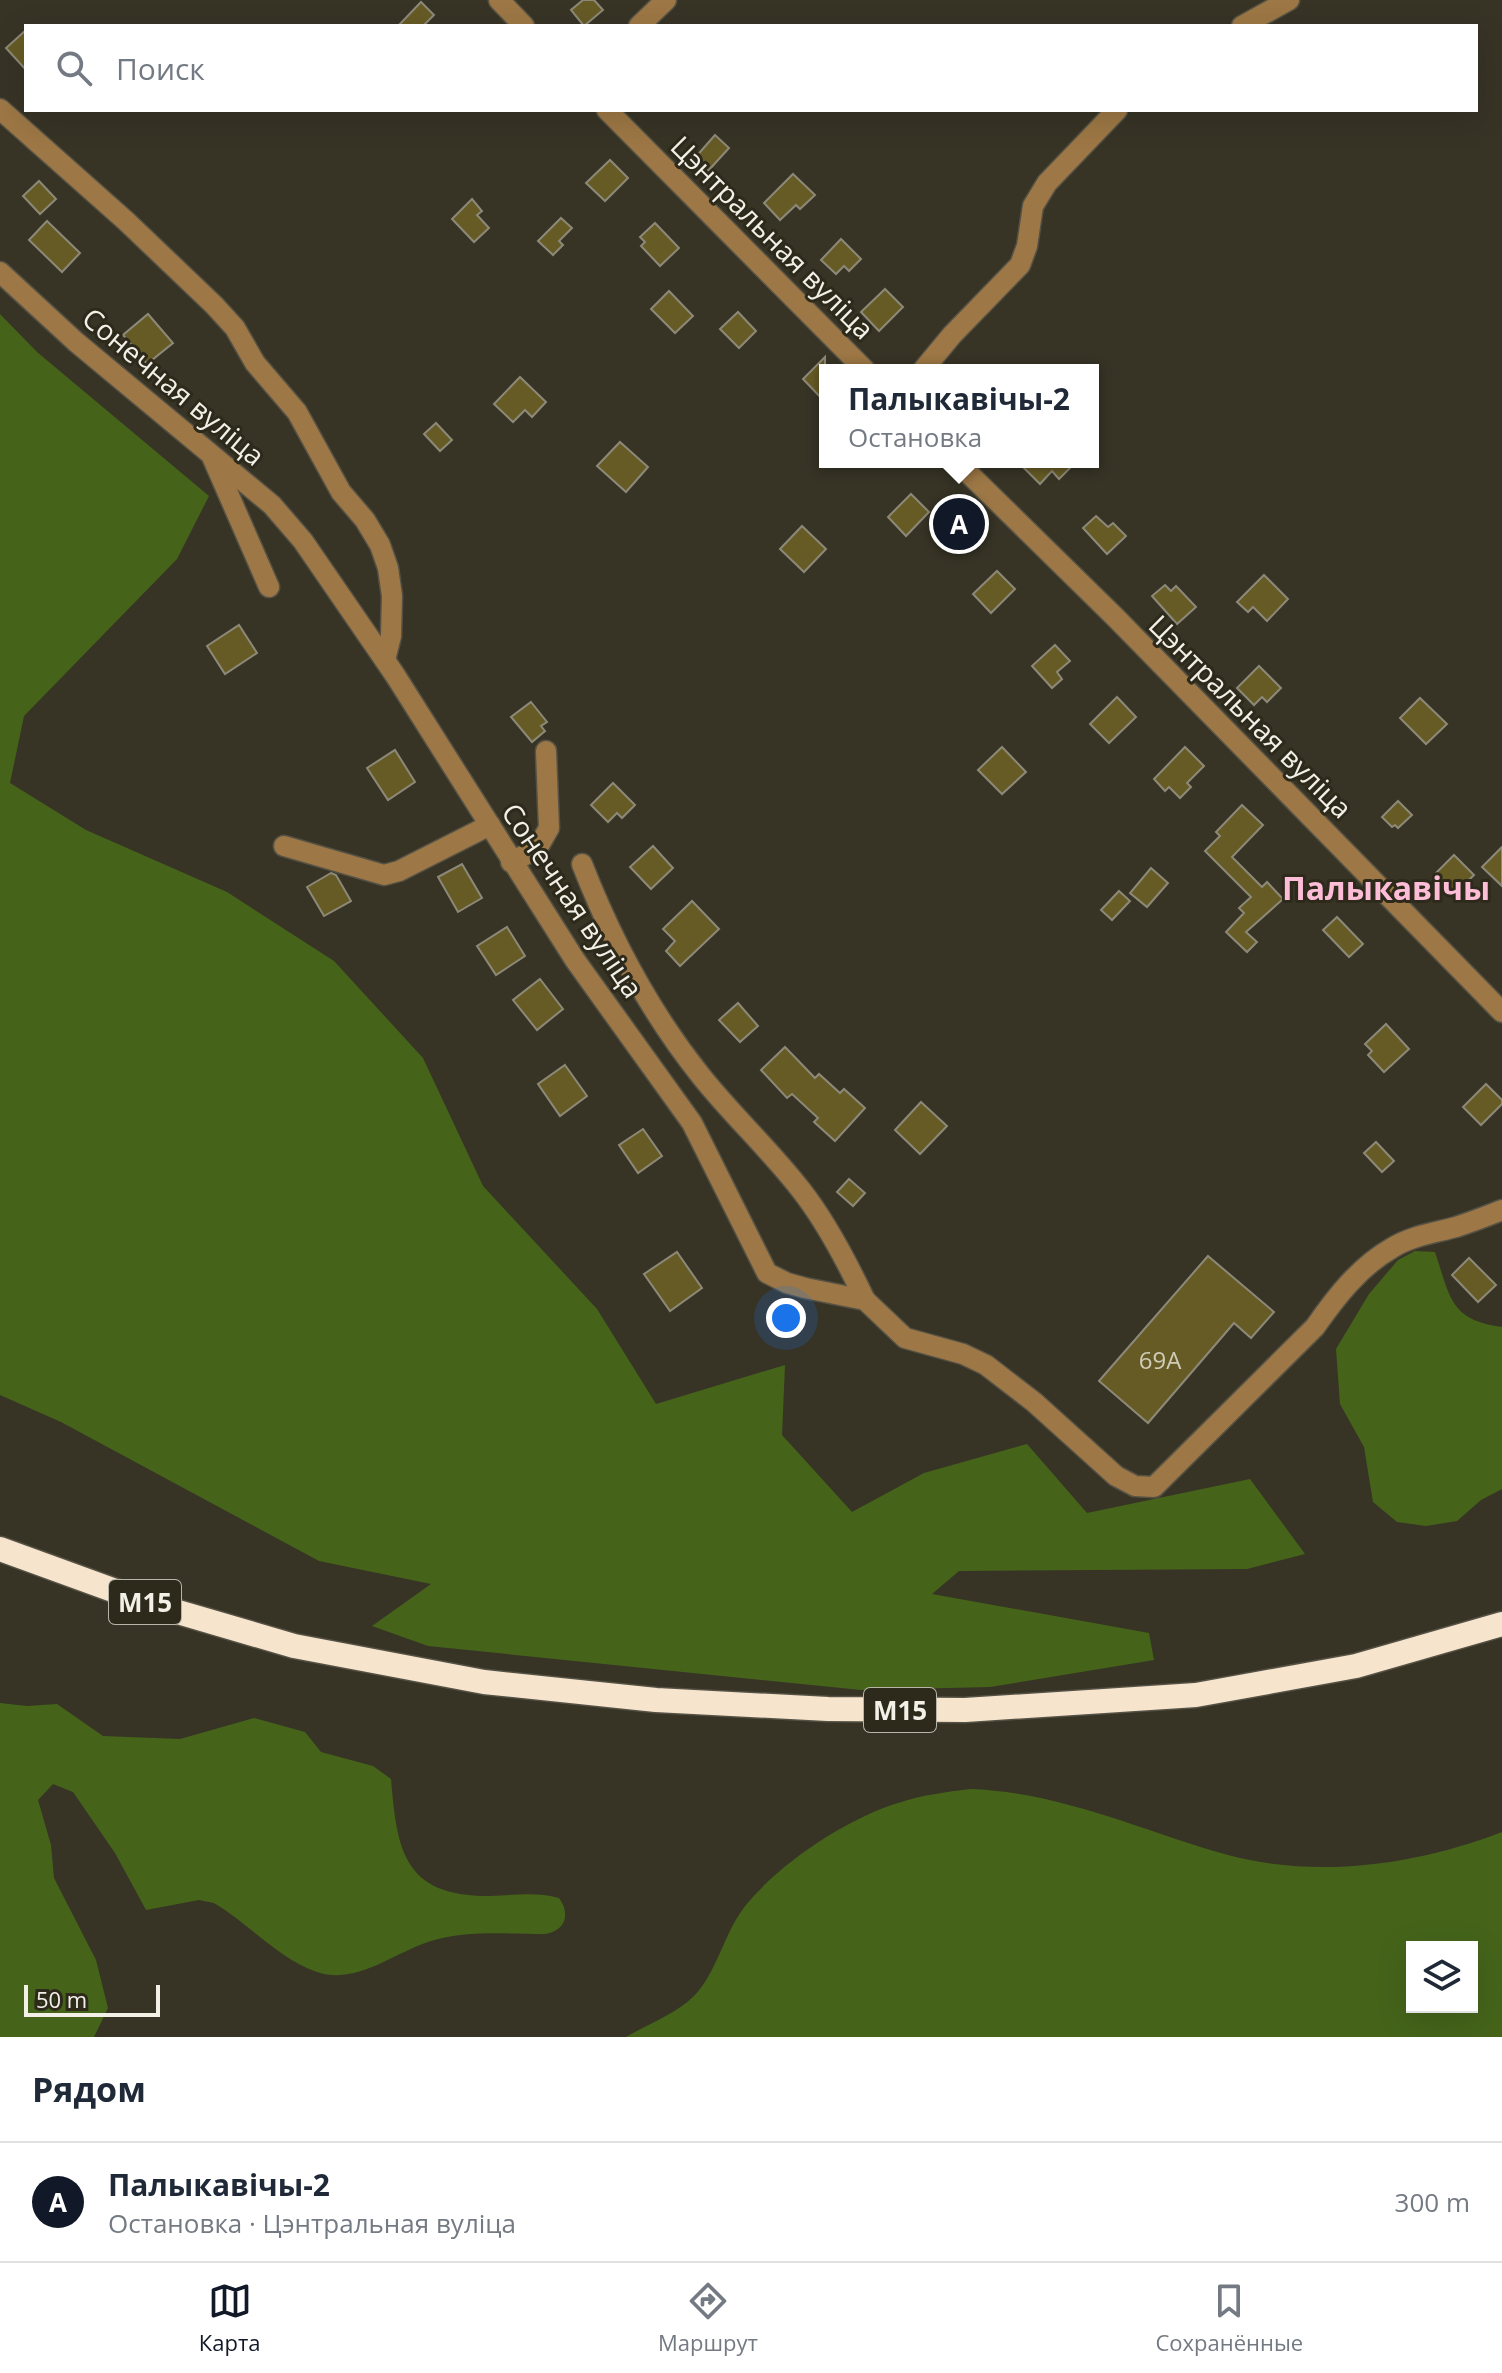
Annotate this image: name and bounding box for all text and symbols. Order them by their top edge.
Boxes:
search box [24,24,1478,112]
icon: search [52,46,96,90]
text: Поиск [116,48,205,89]
street label: Цэнтральная вуліца [663,127,883,347]
street label: Сонечная вуліца [75,298,273,474]
popup [819,364,1099,468]
text: Палыкавічы-2 [848,378,1070,419]
text: Остановка [848,419,982,455]
pin: A [933,494,985,554]
street label: Цэнтральная вуліца [1141,606,1361,826]
street label: Сонечная вуліца [494,795,652,1005]
district label: Палыкавічы [1282,866,1490,909]
your location [766,1298,806,1338]
house number: 69А [1139,1343,1182,1376]
road number: М15 [109,1580,181,1624]
road number: М15 [864,1688,936,1732]
map controls [1406,1941,1478,2013]
button: layers [1406,1941,1478,2013]
scale bar [24,1981,160,2017]
text: 50 m [36,1984,87,2014]
text: Рядом [32,2066,146,2112]
text: Палыкавічы-2 [108,2164,330,2205]
text: A [49,2184,67,2220]
text: 300 m [1395,2184,1470,2220]
text: Остановка · Цэнтральная вуліца [108,2205,516,2241]
tab: Карта [199,2279,260,2357]
tab: Маршрут [658,2279,758,2357]
tab: Сохранённые [1156,2279,1303,2357]

